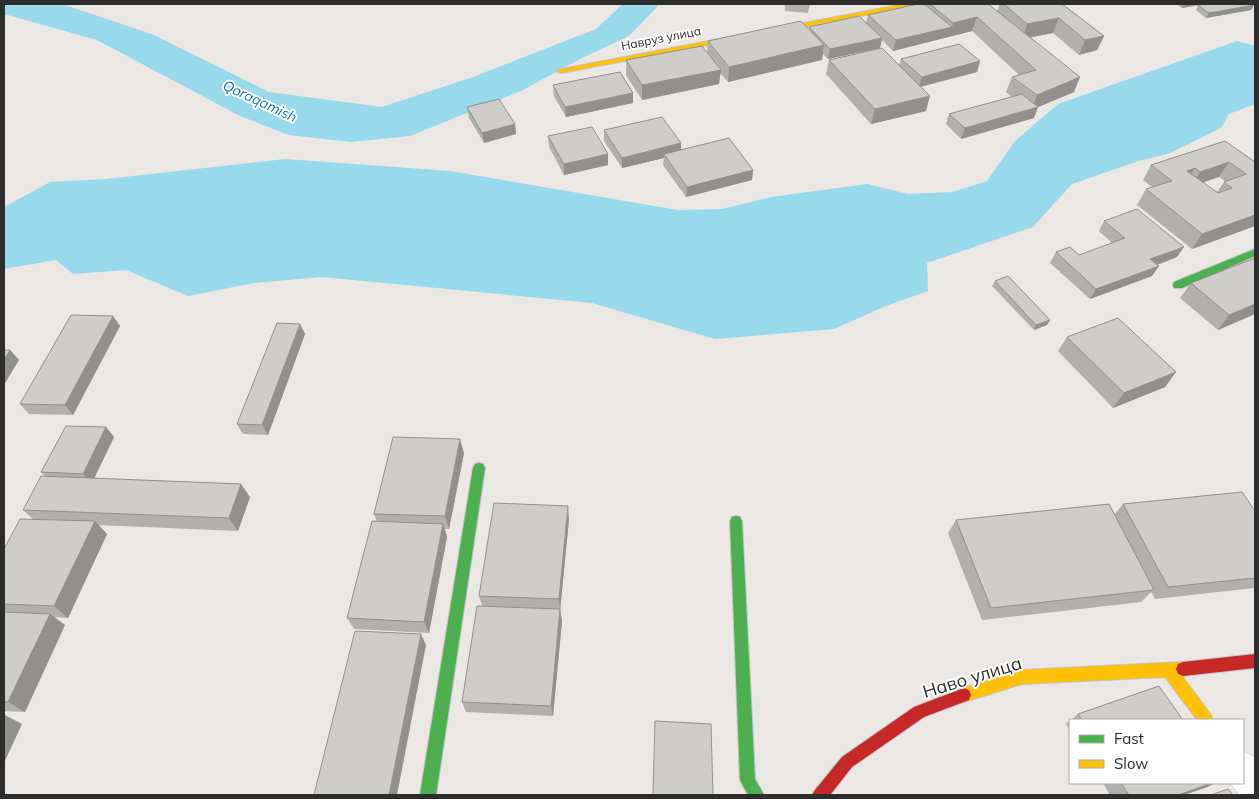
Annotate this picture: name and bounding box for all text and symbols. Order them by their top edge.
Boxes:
street label: Навруз улица [620,23,702,53]
water label: Qoraqamish [220,76,300,126]
street label: Наво улица [920,651,1024,703]
legend [1069,719,1244,784]
text: Fast [1114,729,1144,748]
text: Slow [1114,754,1148,773]

